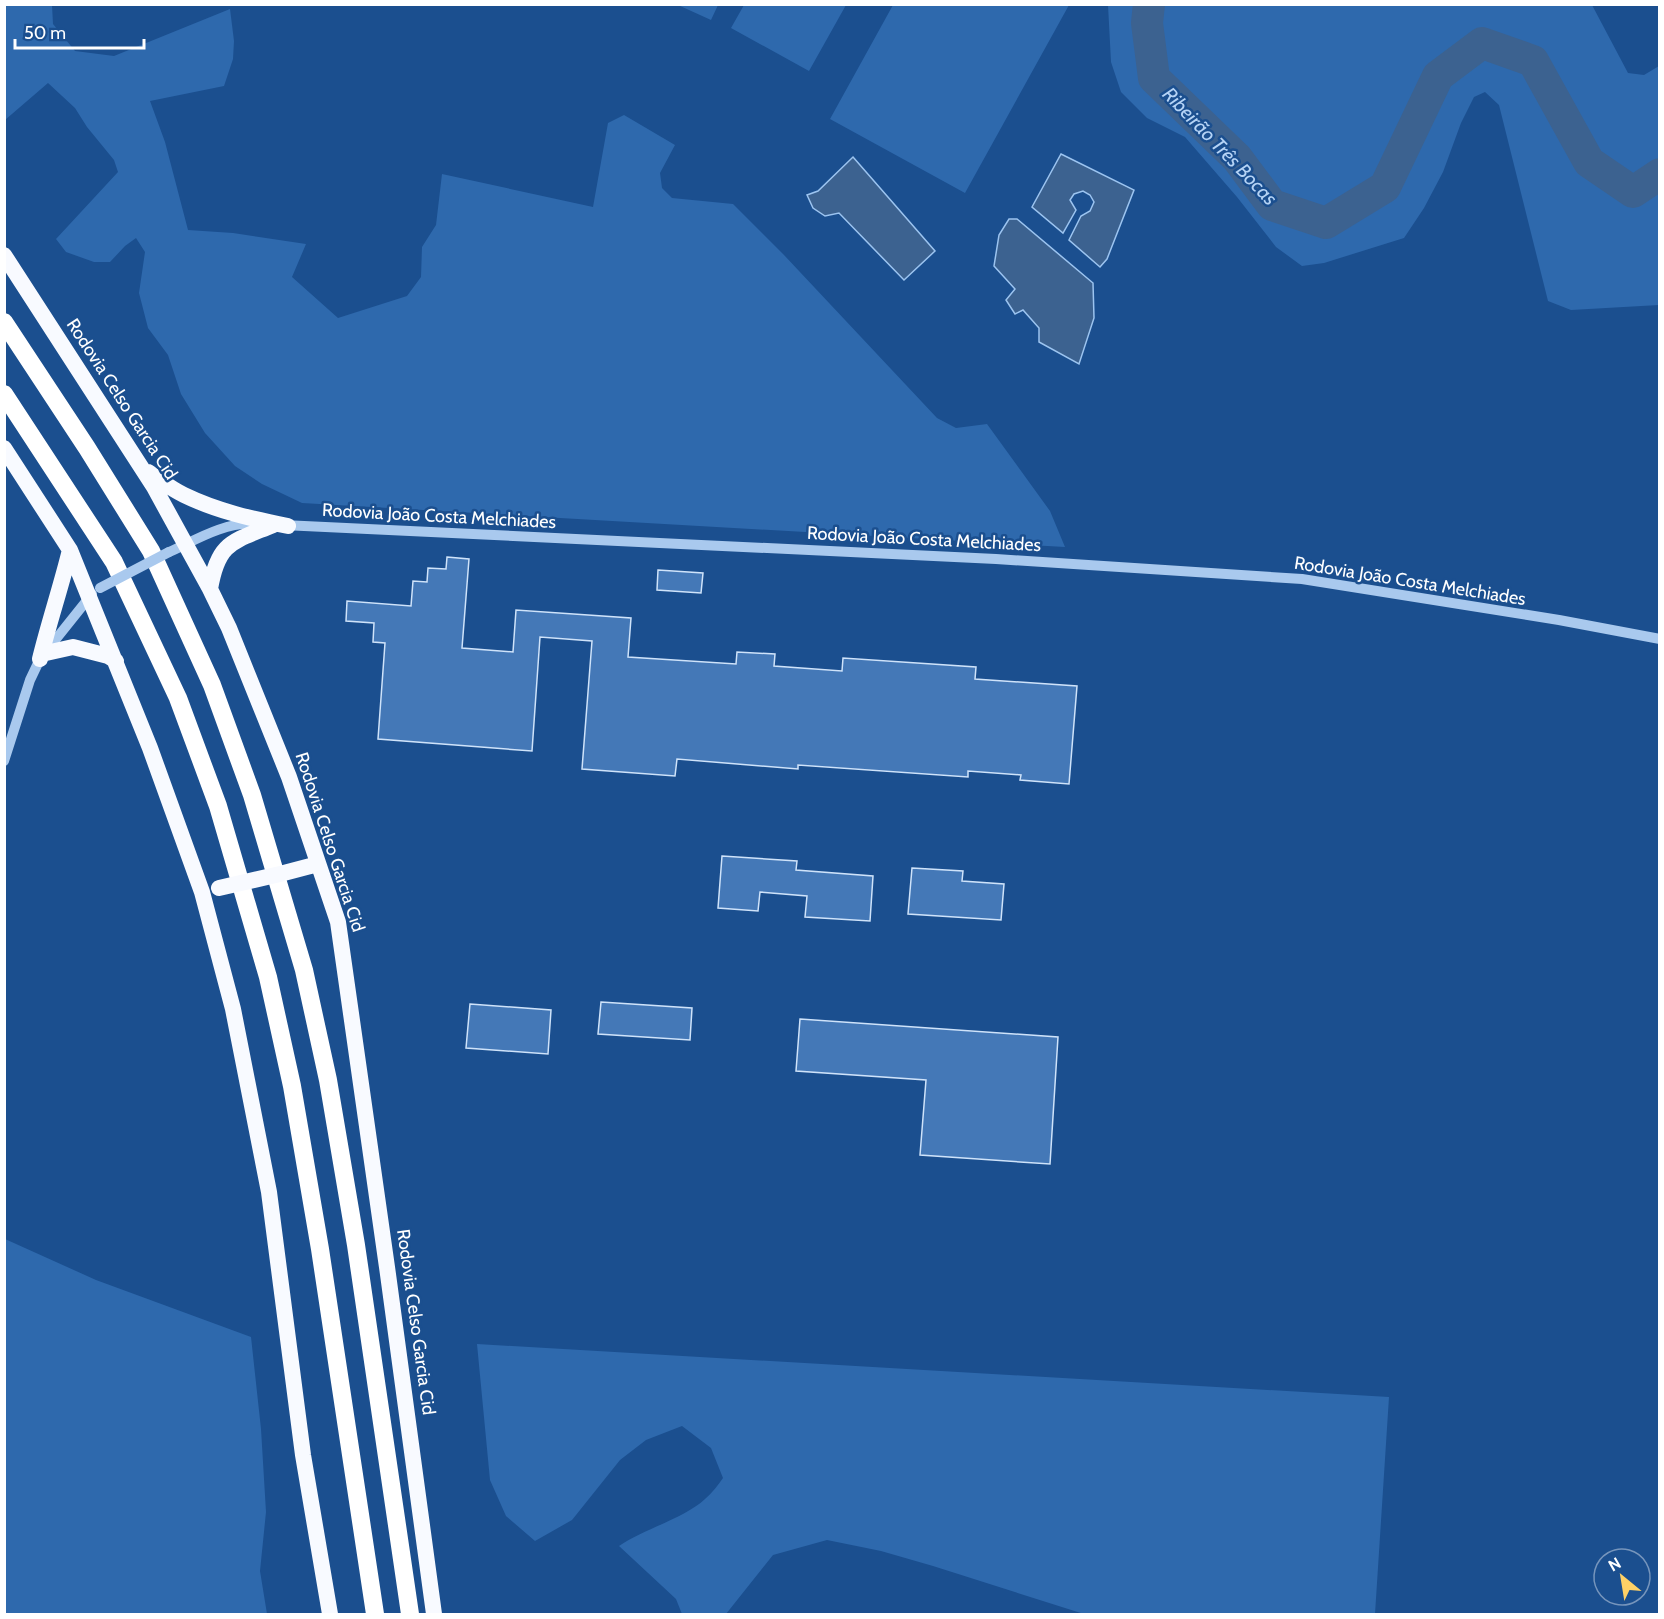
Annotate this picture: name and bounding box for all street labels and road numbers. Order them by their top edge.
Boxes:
street label: Rodovia Celso Garcia Cid [62,314,182,484]
street label: Rodovia João Costa Melchiades [322,499,556,533]
street label: Rodovia João Costa Melchiades [807,522,1041,556]
street label: Rodovia João Costa Melchiades [1293,552,1527,610]
street label: Rodovia Celso Garcia Cid [291,749,369,935]
street label: Rodovia Celso Garcia Cid [392,1228,440,1416]

